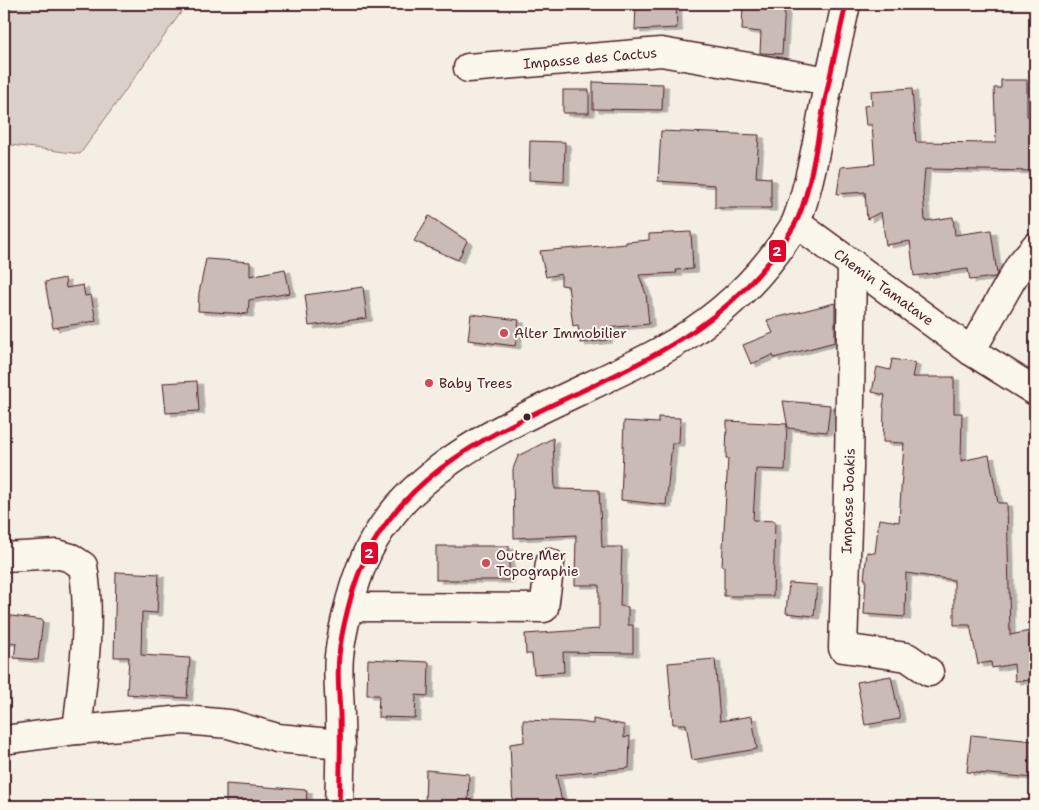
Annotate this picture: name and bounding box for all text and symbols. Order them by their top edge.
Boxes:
street label: Impasse des Cactus [522,43,658,73]
line badge: 2 [768,239,787,263]
text: 2 [772,242,782,260]
street label: Chemin Tamatave [831,245,938,329]
place label: Alter Immobilier [514,324,627,342]
marker: Alter Immobilier [498,327,510,339]
place label: Baby Trees [439,374,513,392]
marker: Baby Trees [423,377,435,389]
unlabelled marker [522,412,532,422]
street label: Impasse Joakis [837,448,859,554]
line badge: 2 [360,541,379,565]
text: 2 [364,544,374,562]
place label: Outre Mer Topographie [496,546,579,580]
marker: Outre Mer Topographie [480,557,492,569]

